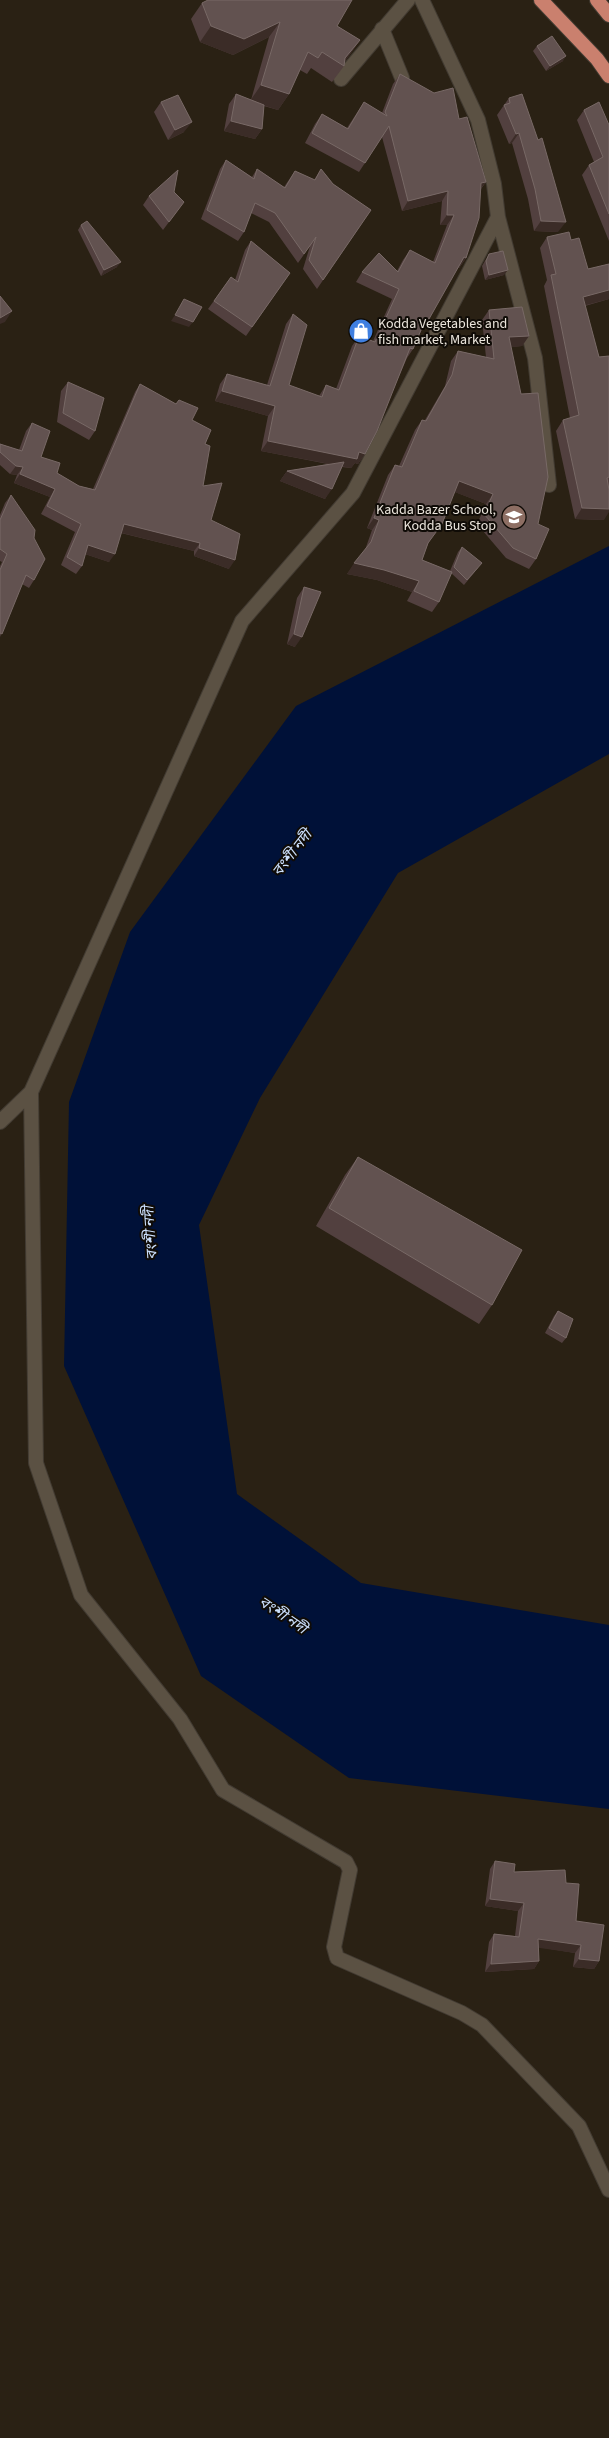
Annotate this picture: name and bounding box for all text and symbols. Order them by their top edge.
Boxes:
place label: Kodda Vegetables and fish market, Market [378,314,507,350]
shop icon: Kodda Vegetables and fish market, Market [348,318,374,344]
place label: Kadda Bazer School, Kodda Bus Stop [376,500,496,536]
school or university icon: Kadda Bazer School, Kodda Bus Stop [501,504,527,530]
water label: বংশী নদী [267,823,319,881]
water label: বংশী নদী [138,1202,163,1261]
water label: বংশী নদী [254,1592,313,1641]

